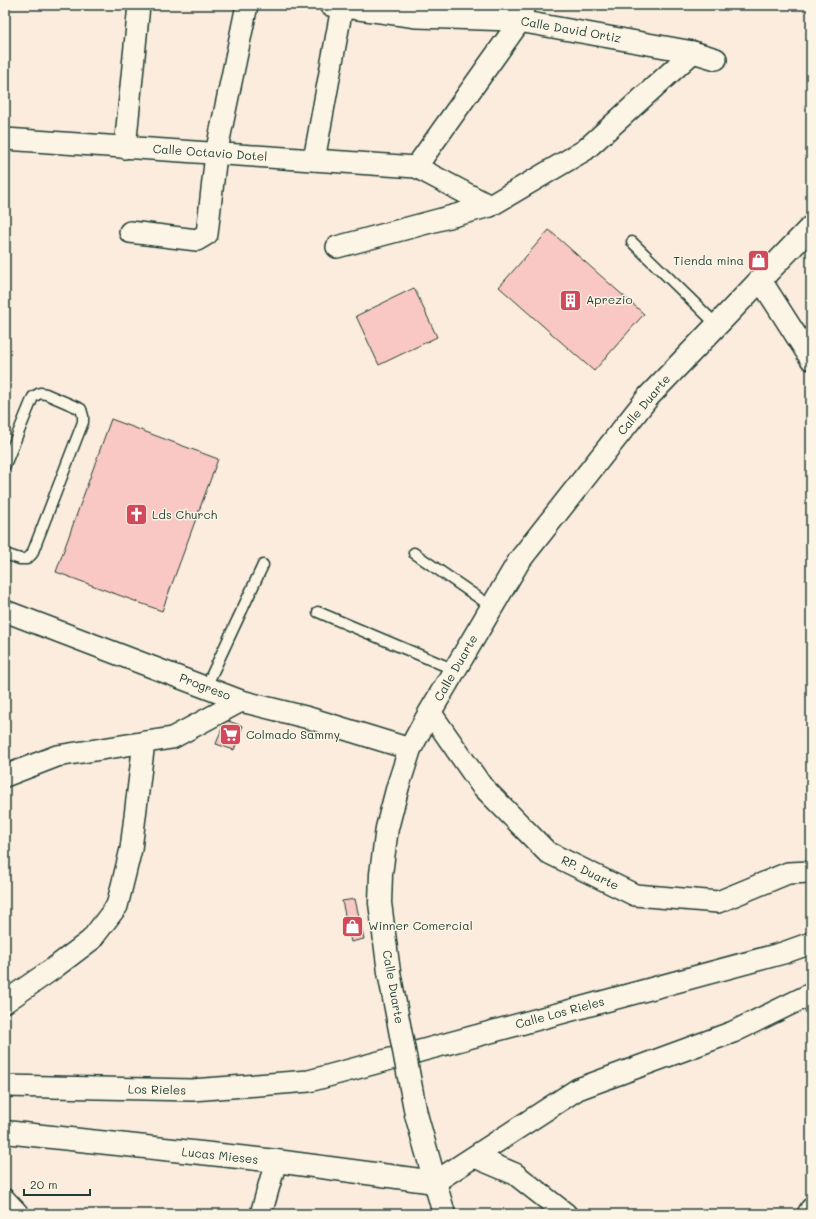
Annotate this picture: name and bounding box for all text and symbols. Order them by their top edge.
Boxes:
street label: Calle David Ortiz [520,12,623,46]
street label: Calle Octavio Dotel [152,140,268,164]
shop icon: Tienda mina [746,248,772,274]
place label: Tienda mina [673,252,744,268]
building icon: Aprezio [558,287,584,313]
place label: Aprezio [586,291,633,307]
street label: Calle Duarte [613,371,673,438]
church icon: Lds Church [124,502,150,528]
place label: Lds Church [152,506,218,522]
street label: Calle Duarte [430,631,481,704]
street label: Progreso [177,669,233,703]
supermarket icon: Colmado Sammy [217,722,243,748]
place label: Colmado Sammy [246,726,340,742]
street label: RP. Duarte [559,851,622,893]
shop icon: Winner Comercial [340,913,366,939]
place label: Winner Comercial [368,917,473,933]
street label: Calle Duarte [380,949,408,1025]
street label: Calle Los Rieles [513,992,606,1032]
street label: Los Rieles [128,1080,186,1098]
street label: Lucas Mieses [181,1143,259,1167]
scale bar [24,1171,90,1197]
text: 20 m [30,1176,58,1192]

